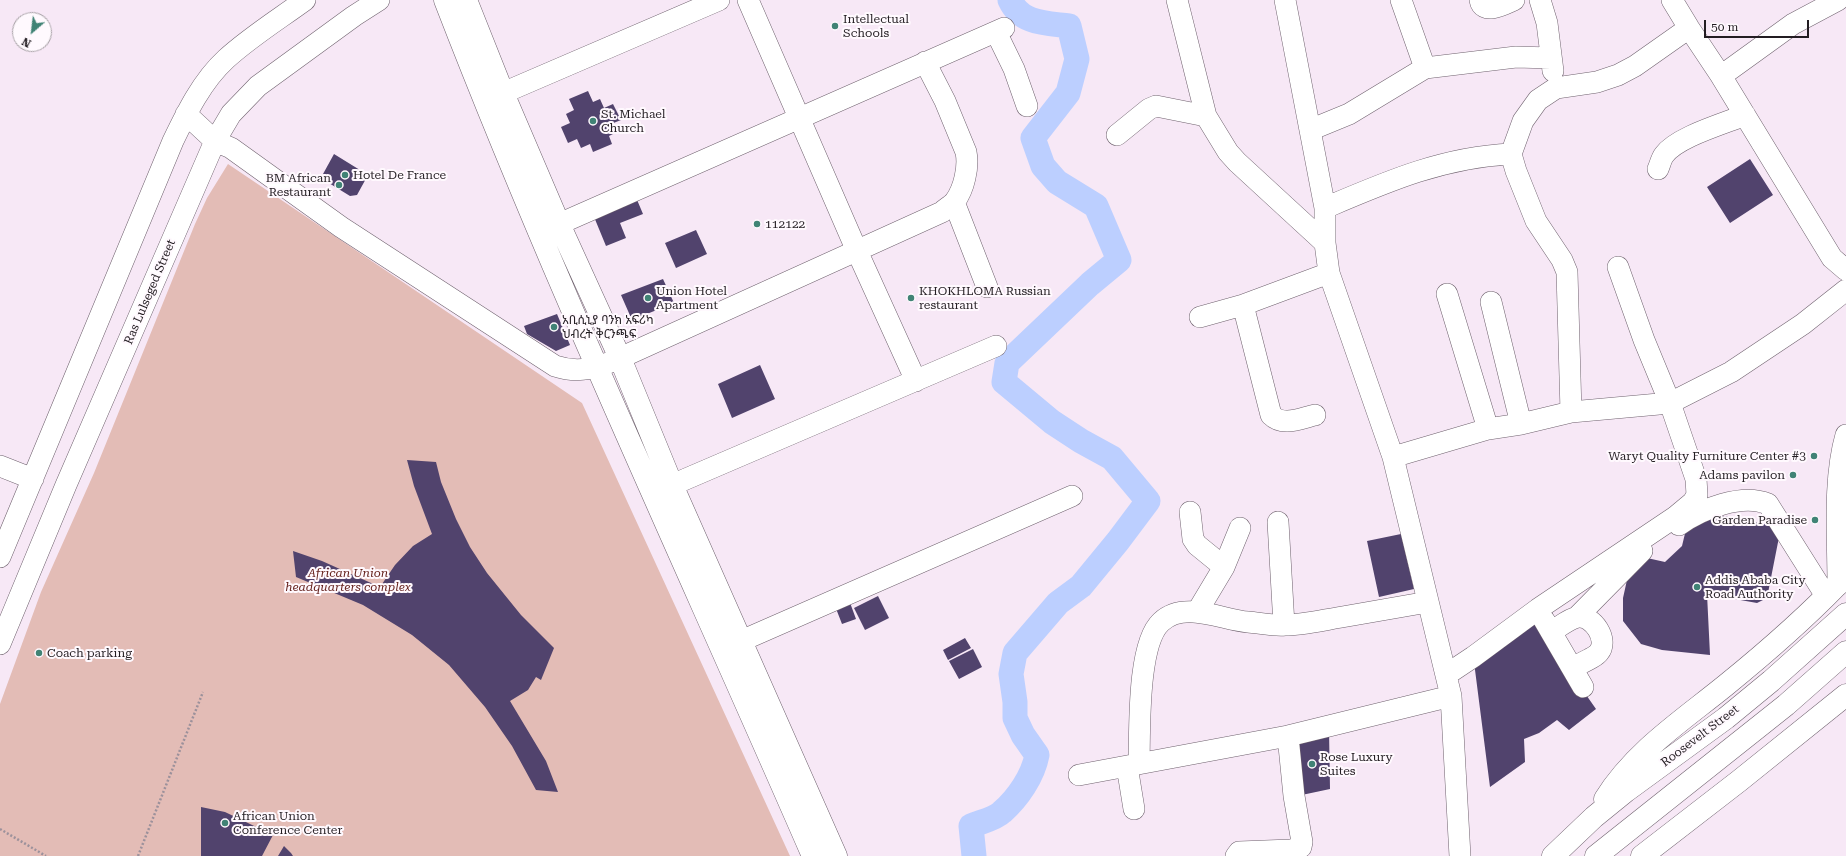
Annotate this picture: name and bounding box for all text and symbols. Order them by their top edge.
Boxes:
north arrow [12,12,52,52]
place label: Intellectual Schools [843,12,909,40]
scale bar [1706,12,1811,38]
text: 50 m [1711,20,1738,34]
marker: Intellectual Schools [830,21,840,31]
text: N [20,34,33,50]
place label: St. Michael Church [601,107,666,135]
marker: St. Michael Church [588,116,598,126]
place label: Hotel De France [353,168,446,182]
marker: Hotel De France [340,170,350,180]
place label: BM African Restaurant [266,171,331,199]
marker: BM African Restaurant [334,180,344,190]
place label: 112122 [765,217,805,231]
marker: 112122 [752,219,762,229]
street label: Ras Lulseged Street [121,237,179,347]
place label: Union Hotel Apartment [656,284,727,312]
place label: KHOKHLOMA Russian restaurant [919,284,1051,312]
marker: Union Hotel Apartment [643,293,653,303]
marker: KHOKHLOMA Russian restaurant [906,293,916,303]
place label: አቢሲኒያ ባንክ አፍሪካ ህብረት ቅርንጫፍ [562,313,654,341]
marker: አቢሲኒያ ባንክ አፍሪካ ህብረት ቅርንጫፍ [549,322,559,332]
place label: Waryt Quality Furniture Center #3 [1608,449,1806,463]
marker: Waryt Quality Furniture Center #3 [1809,451,1819,461]
place label: Adams pavilon [1699,468,1785,482]
marker: Adams pavilon [1788,470,1798,480]
place label: Garden Paradise [1712,513,1807,527]
marker: Garden Paradise [1810,515,1820,525]
park label: African Union headquarters complex [285,566,411,594]
place label: Addis Ababa City Road Authority [1705,573,1805,601]
marker: Addis Ababa City Road Authority [1692,582,1702,592]
place label: Coach parking [47,646,132,660]
marker: Coach parking [34,648,44,658]
street label: Roosevelt Street [1658,702,1742,770]
place label: Rose Luxury Suites [1320,750,1393,778]
marker: Rose Luxury Suites [1307,759,1317,769]
place label: African Union Conference Center [233,809,342,837]
marker: African Union Conference Center [220,818,230,828]

